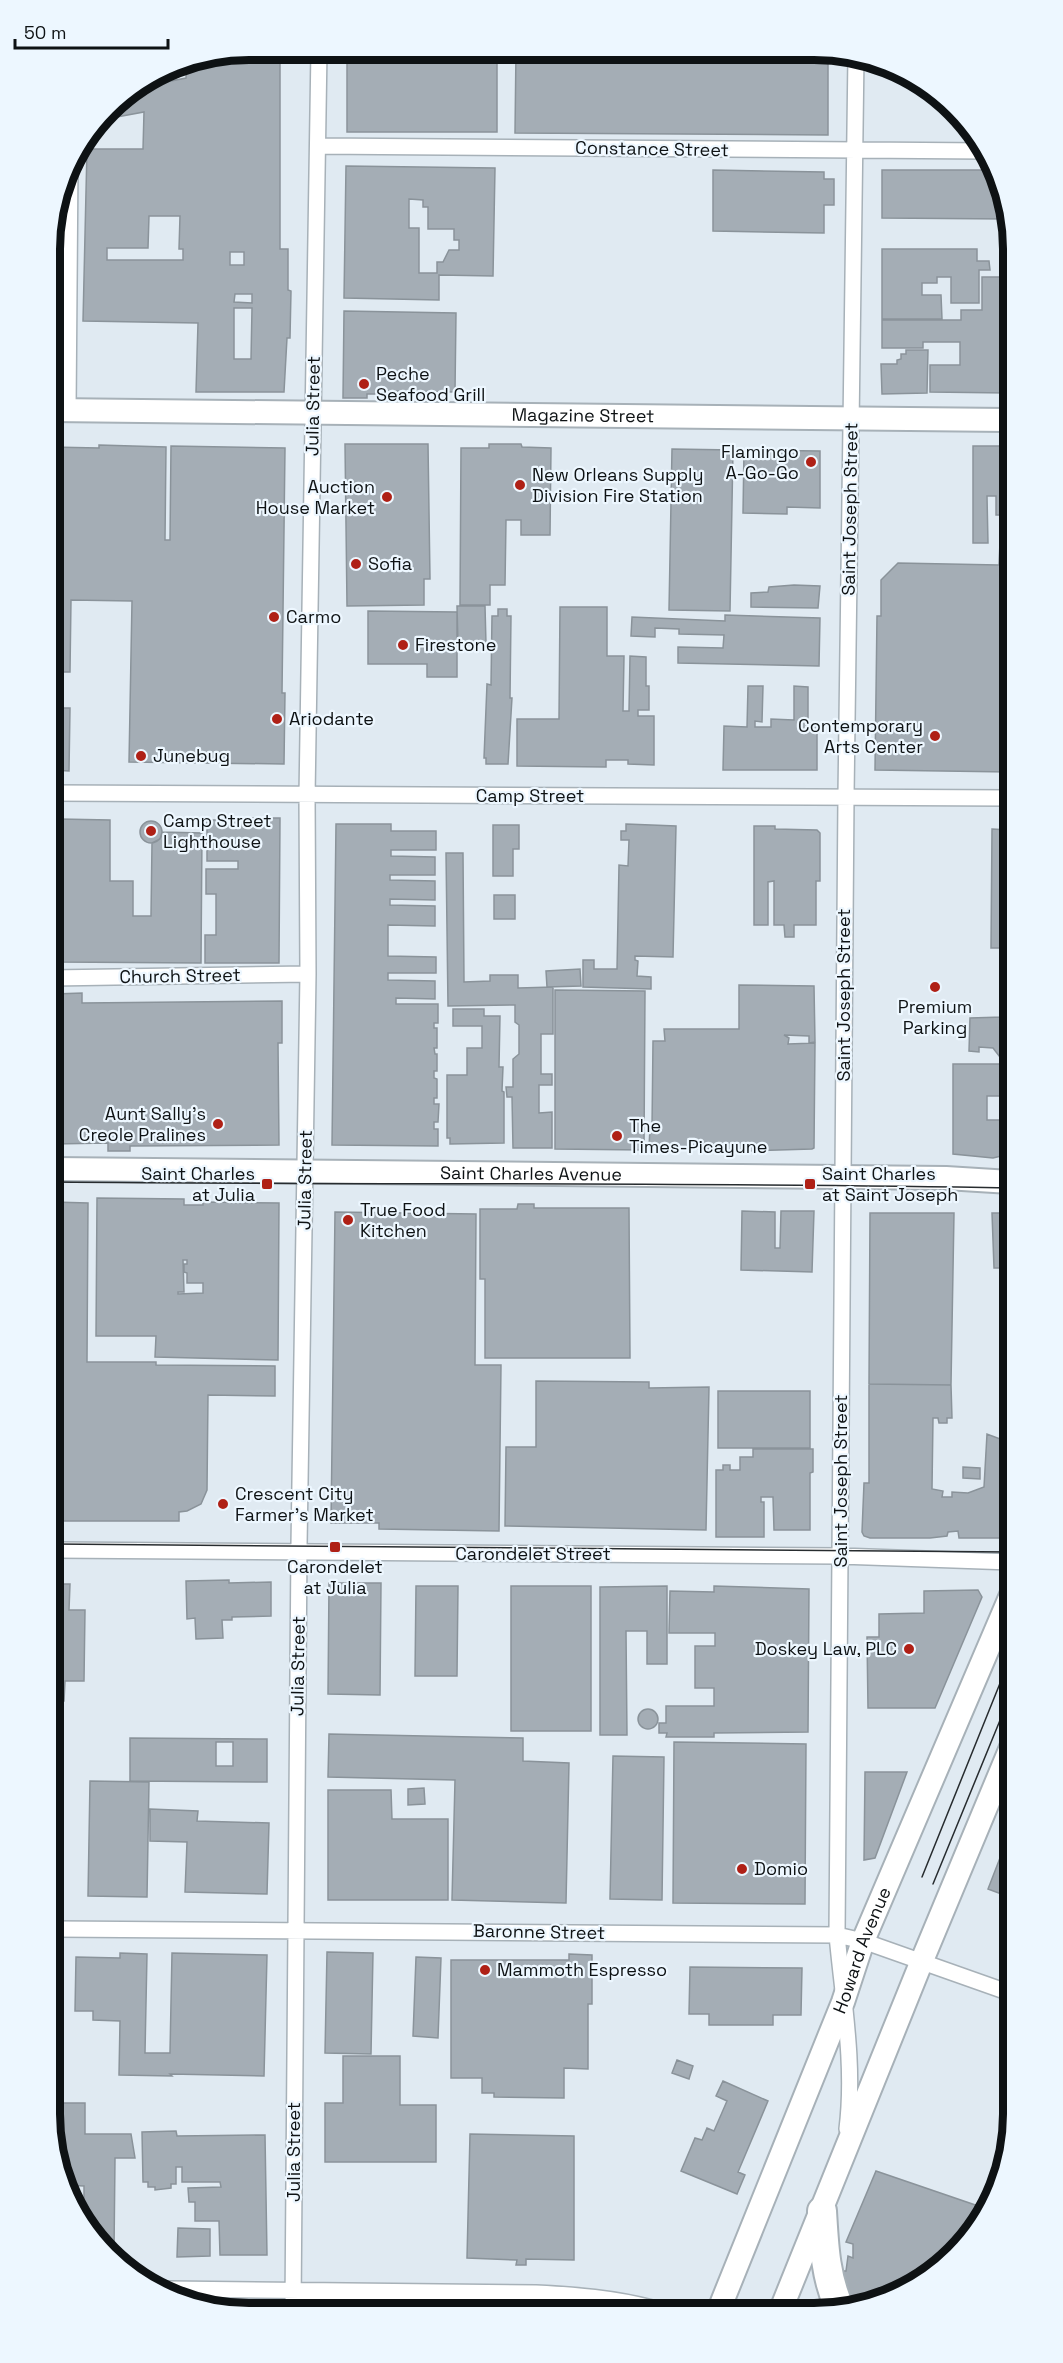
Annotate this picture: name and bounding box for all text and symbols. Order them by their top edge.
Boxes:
scale bar [15,12,168,50]
text: 50 m [24,21,66,44]
street label: Constance Street [575,136,729,161]
street label: Julia Street [300,356,325,456]
place label: Peche Seafood Grill [376,362,485,406]
marker: Peche Seafood Grill [357,377,371,391]
street label: Magazine Street [511,403,654,427]
street label: Saint Joseph Street [836,422,863,596]
place label: Flamingo A-Go-Go [721,440,799,484]
marker: Flamingo A-Go-Go [804,455,818,469]
place label: New Orleans Supply Division Fire Station [532,463,704,507]
place label: Auction House Market [256,475,375,519]
marker: New Orleans Supply Division Fire Station [513,478,527,492]
marker: Auction House Market [380,490,394,504]
place label: Sofia [368,552,412,575]
marker: Sofia [349,557,363,571]
place label: Carmo [286,605,341,628]
marker: Carmo [267,610,281,624]
place label: Firestone [415,633,496,656]
marker: Firestone [396,638,410,652]
place label: Ariodante [289,707,374,730]
marker: Ariodante [270,712,284,726]
place label: Contemporary Arts Center [798,714,923,758]
marker: Contemporary Arts Center [928,729,942,743]
place label: Junebug [153,744,230,767]
marker: Junebug [134,749,148,763]
street label: Camp Street [476,784,584,807]
place label: Camp Street Lighthouse [163,809,272,853]
marker: Camp Street Lighthouse [144,824,158,838]
street label: Saint Joseph Street [832,908,855,1082]
street label: Church Street [119,963,241,988]
marker: Premium Parking [928,980,942,994]
place label: Premium Parking [898,995,972,1039]
place label: Aunt Sally's Creole Pralines [79,1102,206,1146]
place label: The Times-Picayune [629,1114,767,1158]
marker: Aunt Sally's Creole Pralines [211,1117,225,1131]
marker: The Times-Picayune [610,1129,624,1143]
street label: Julia Street [292,1130,317,1230]
street label: Saint Charles Avenue [440,1161,622,1186]
place label: Saint Charles at Julia [141,1162,255,1206]
place label: Saint Charles at Saint Joseph [822,1162,958,1206]
marker: Saint Charles at Julia [260,1177,274,1191]
marker: Saint Charles at Saint Joseph [803,1177,817,1191]
place label: True Food Kitchen [360,1198,446,1242]
marker: True Food Kitchen [341,1213,355,1227]
street label: Saint Joseph Street [829,1394,852,1568]
place label: Crescent City Farmer’s Market [235,1482,374,1526]
marker: Crescent City Farmer’s Market [216,1497,230,1511]
marker: Carondelet at Julia [328,1540,342,1554]
street label: Carondelet Street [455,1542,611,1565]
place label: Carondelet at Julia [287,1555,383,1599]
street label: Julia Street [285,1616,310,1716]
place label: Doskey Law, PLC [755,1637,897,1660]
marker: Doskey Law, PLC [902,1642,916,1656]
place label: Domio [754,1857,808,1880]
marker: Domio [735,1862,749,1876]
street label: Howard Avenue [828,1883,896,2017]
street label: Baronne Street [473,1919,605,1944]
place label: Mammoth Espresso [497,1958,667,1981]
marker: Mammoth Espresso [478,1963,492,1977]
street label: Julia Street [282,2102,305,2202]

